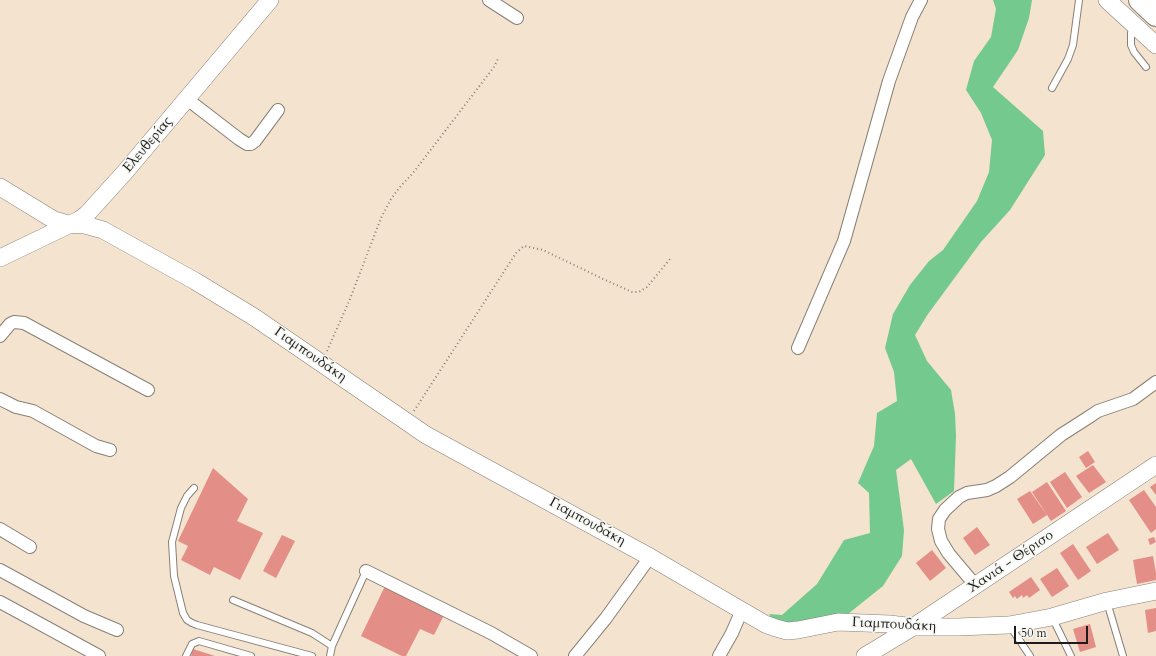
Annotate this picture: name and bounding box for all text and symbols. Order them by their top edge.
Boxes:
street label: Ελευθερίας [120,114,176,176]
street label: Γιαμπουδάκη [271,324,349,386]
street label: Γιαμπουδάκη [546,494,628,550]
street label: Χανιά - Θέρισο [965,527,1057,597]
street label: Γιαμπουδάκη [851,614,937,636]
scale bar [1016,618,1090,644]
text: 50 m [1021,625,1047,641]

